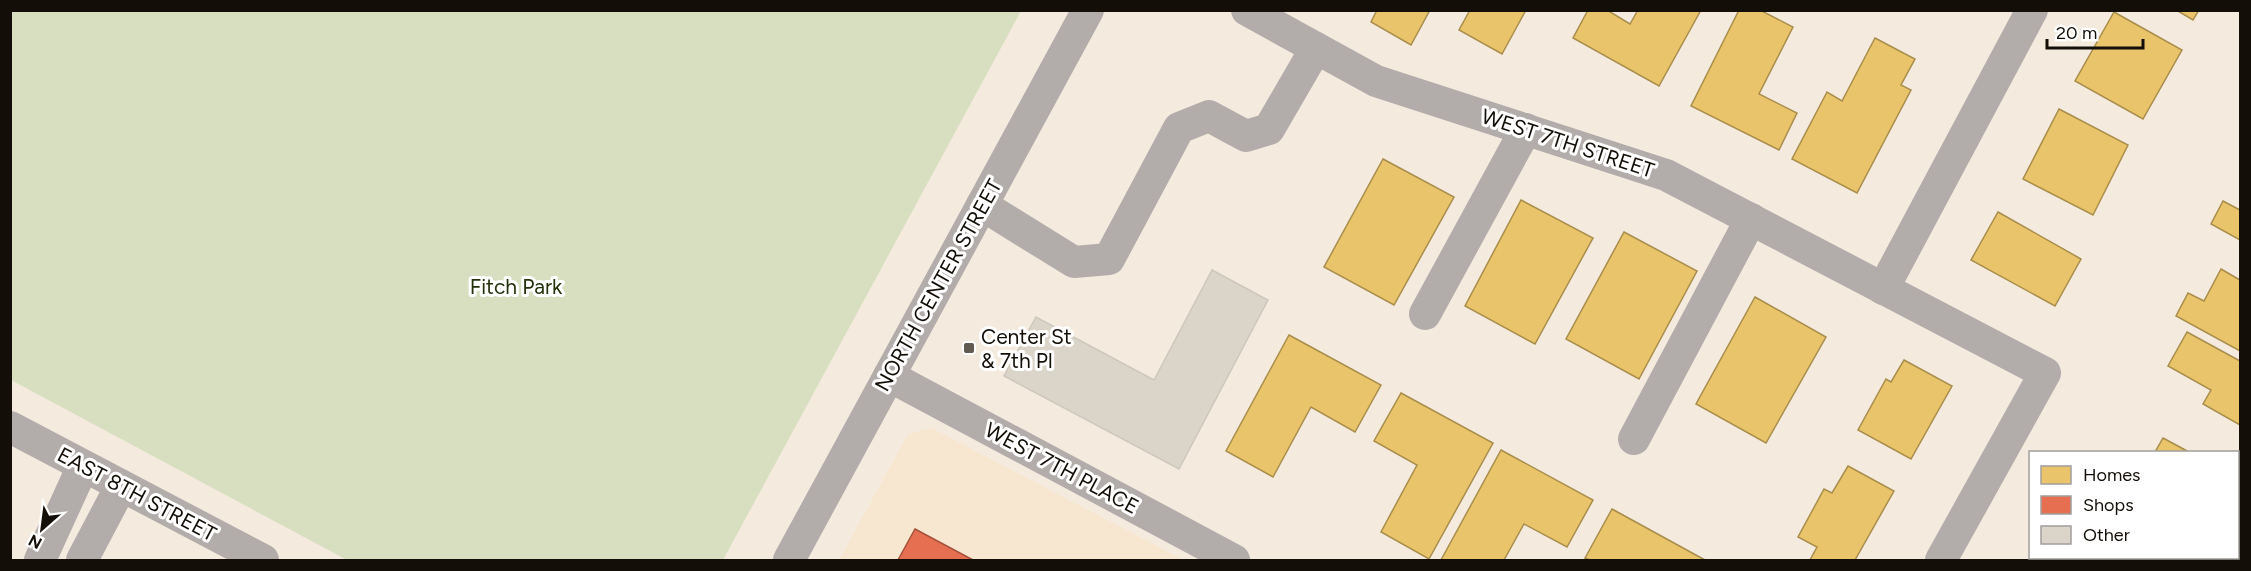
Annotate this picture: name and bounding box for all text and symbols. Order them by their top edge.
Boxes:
scale bar [2047,12,2143,50]
text: 20 m [2056,22,2097,44]
street label: WEST 7TH STREET [1478,103,1658,183]
street label: NORTH CENTER STREET [869,174,1007,395]
park label: Fitch Park [470,274,563,299]
place label: Center St & 7th Pl [981,324,1072,373]
marker: Center St & 7th Pl [962,341,976,355]
street label: WEST 7TH PLACE [981,417,1143,519]
street label: EAST 8TH STREET [53,442,221,547]
legend [2029,451,2239,559]
text: Homes [2083,464,2141,486]
text: Shops [2083,494,2134,516]
north arrow [12,499,72,559]
text: Other [2083,524,2130,546]
text: N [25,531,45,553]

